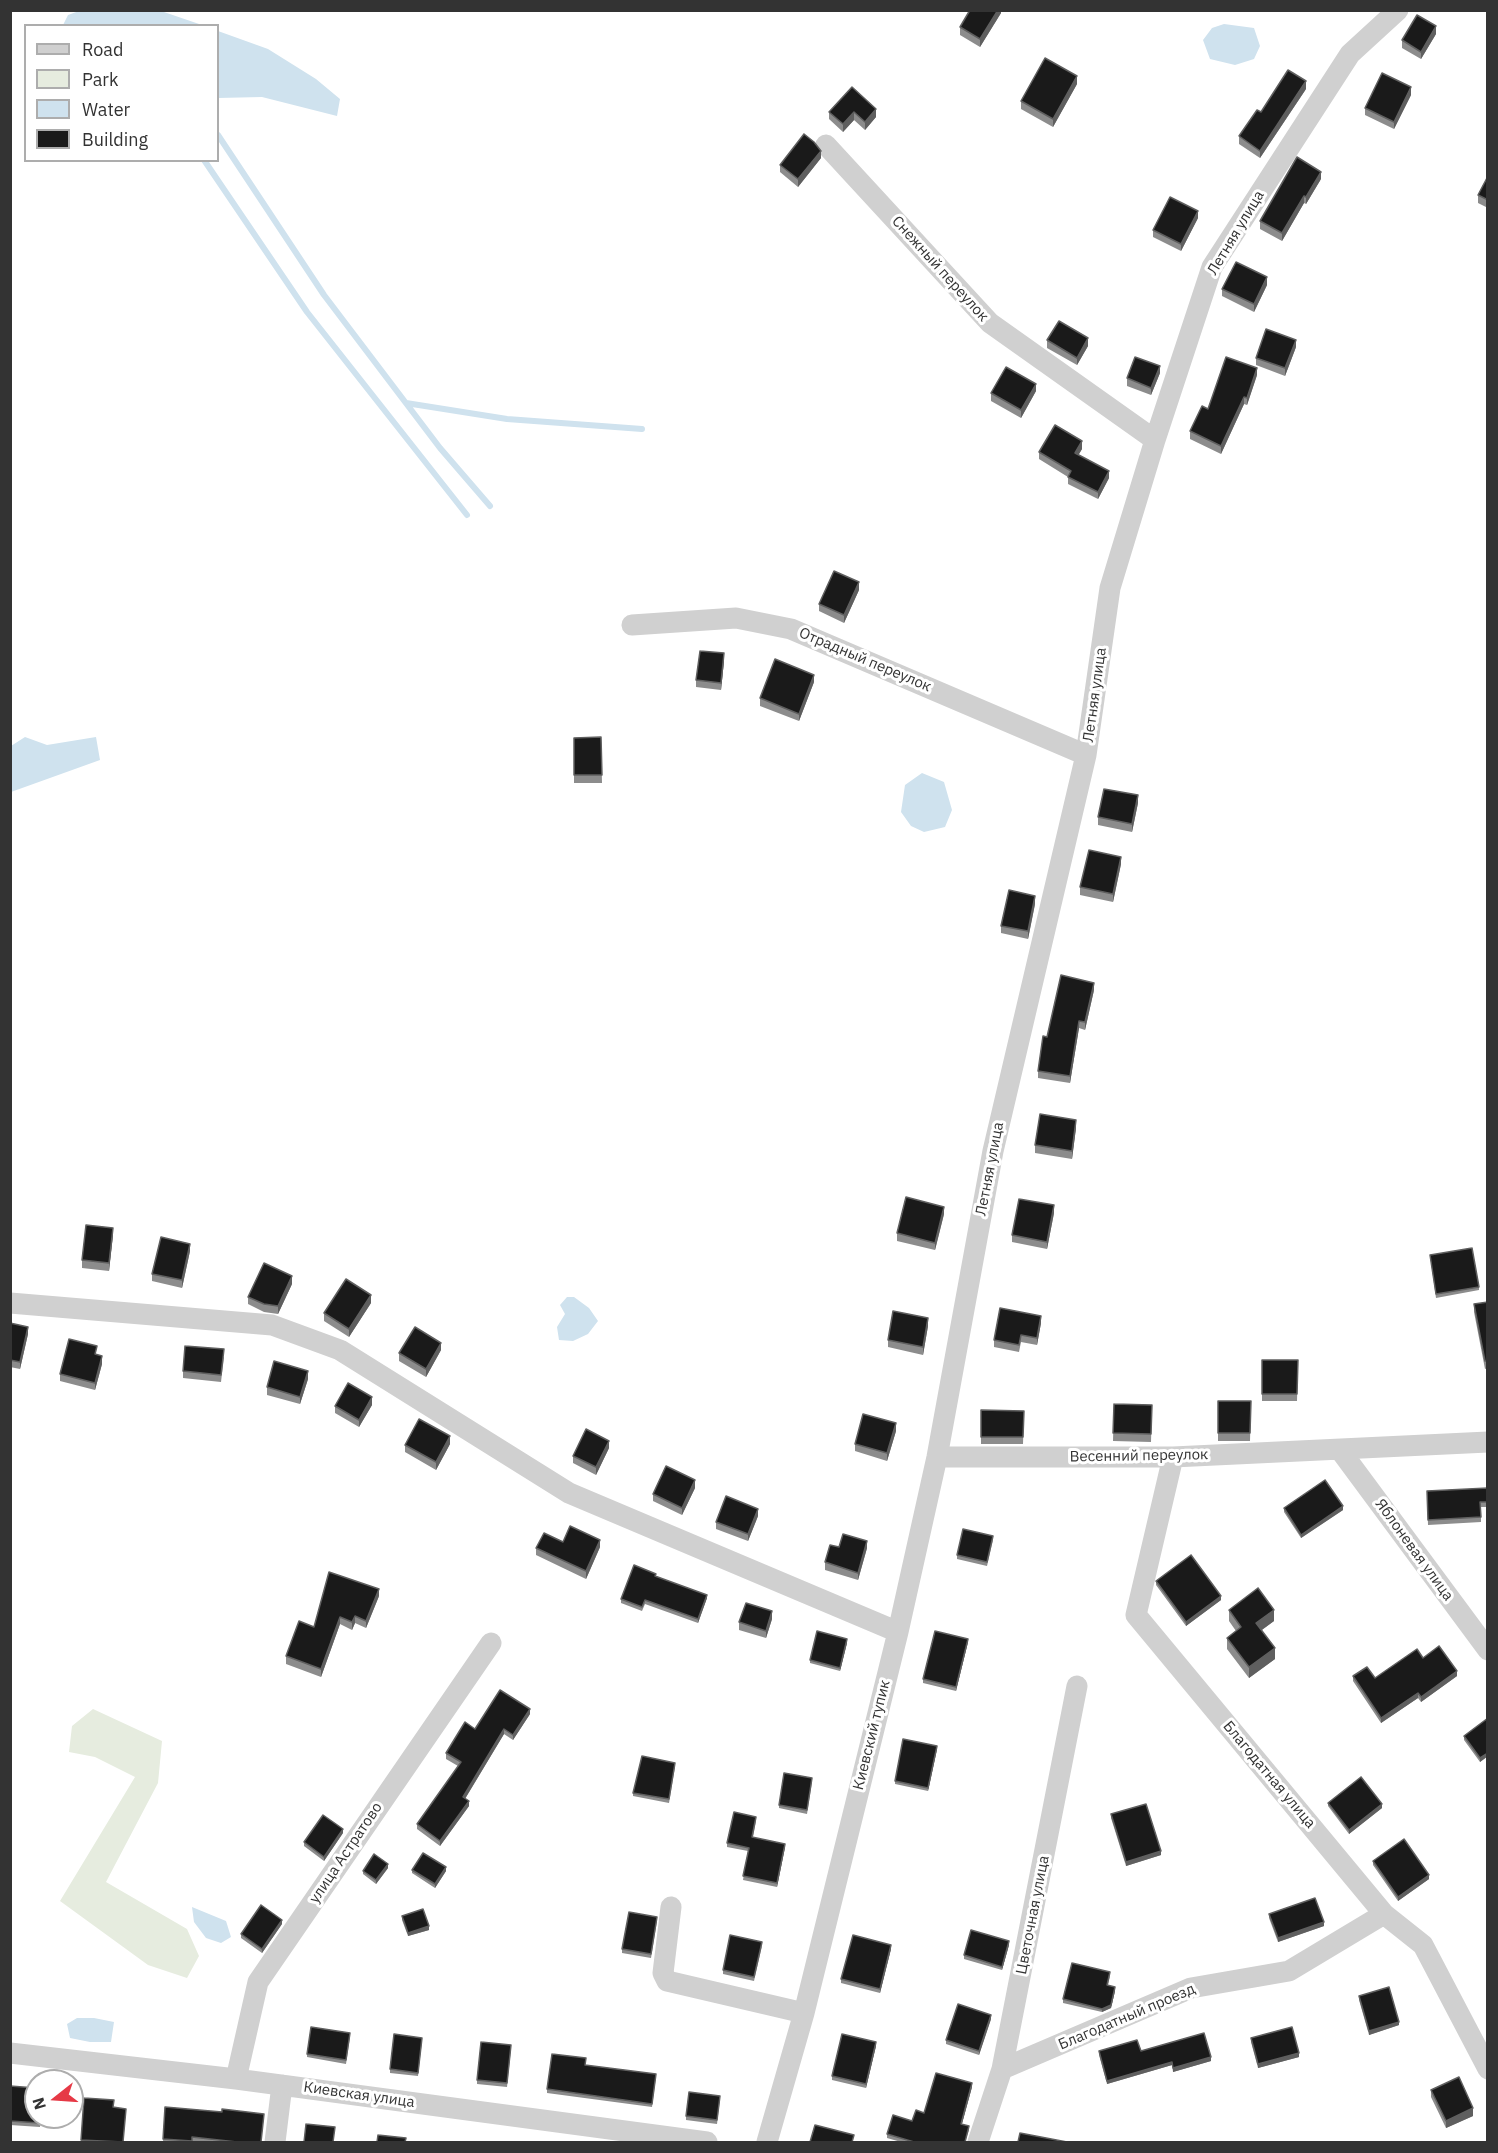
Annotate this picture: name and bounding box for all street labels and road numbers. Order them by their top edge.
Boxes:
street label: Летняя улица [1204,188,1268,278]
street label: Снежный переулок [888,213,992,325]
street label: Отрадный переулок [796,624,934,696]
street label: Летняя улица [1079,647,1111,743]
street label: Летняя улица [972,1120,1008,1218]
street label: Весенний переулок [1070,1446,1208,1466]
street label: Яблоневая улица [1371,1496,1457,1604]
street label: Киевский тупик [850,1678,894,1792]
street label: Благодатная улица [1219,1718,1319,1832]
street label: улица Астратово [306,1799,386,1907]
street label: Цветочная улица [1013,1854,1053,1976]
street label: Благодатный проезд [1056,1980,1198,2054]
street label: Киевская улица [302,2078,416,2112]

